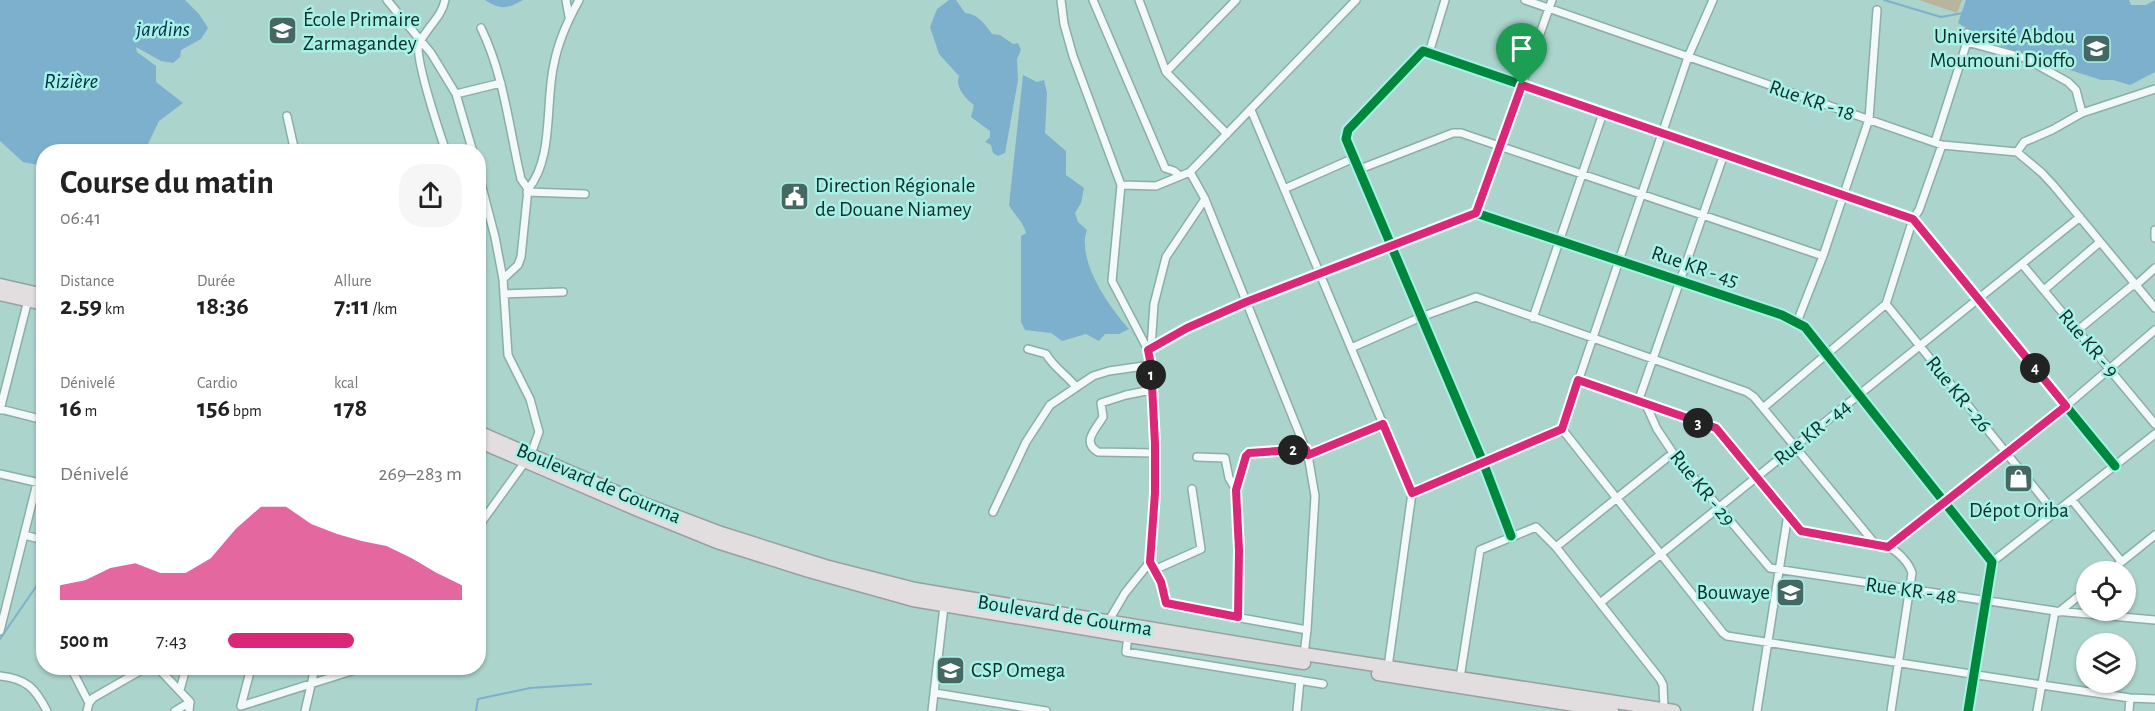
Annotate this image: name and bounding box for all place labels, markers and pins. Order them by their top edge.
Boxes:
place label: École Primaire Zarmagandey [303,7,420,54]
school or university icon: École Primaire Zarmagandey [266,15,298,47]
pin [1496,23,1547,85]
place label: Université Abdou Moumouni Dioffo [1930,26,2075,71]
school or university icon: Université Abdou Moumouni Dioffo [2080,32,2112,64]
place label: Direction Régionale de Douane Niamey [815,175,976,220]
public building icon: Direction Régionale de Douane Niamey [778,181,810,213]
pin: 4 [2020,353,2050,383]
pin: 1 [1136,360,1166,390]
pin: 3 [1683,408,1713,438]
pin: 2 [1278,435,1308,465]
shop icon: Dépot Oriba [2003,463,2035,495]
place label: Dépot Oriba [1969,500,2069,521]
school or university icon: Bouwaye [1775,576,1807,608]
place label: Bouwaye [1697,582,1770,603]
school or university icon: CSP Omega [934,654,966,686]
place label: CSP Omega [971,660,1066,681]

